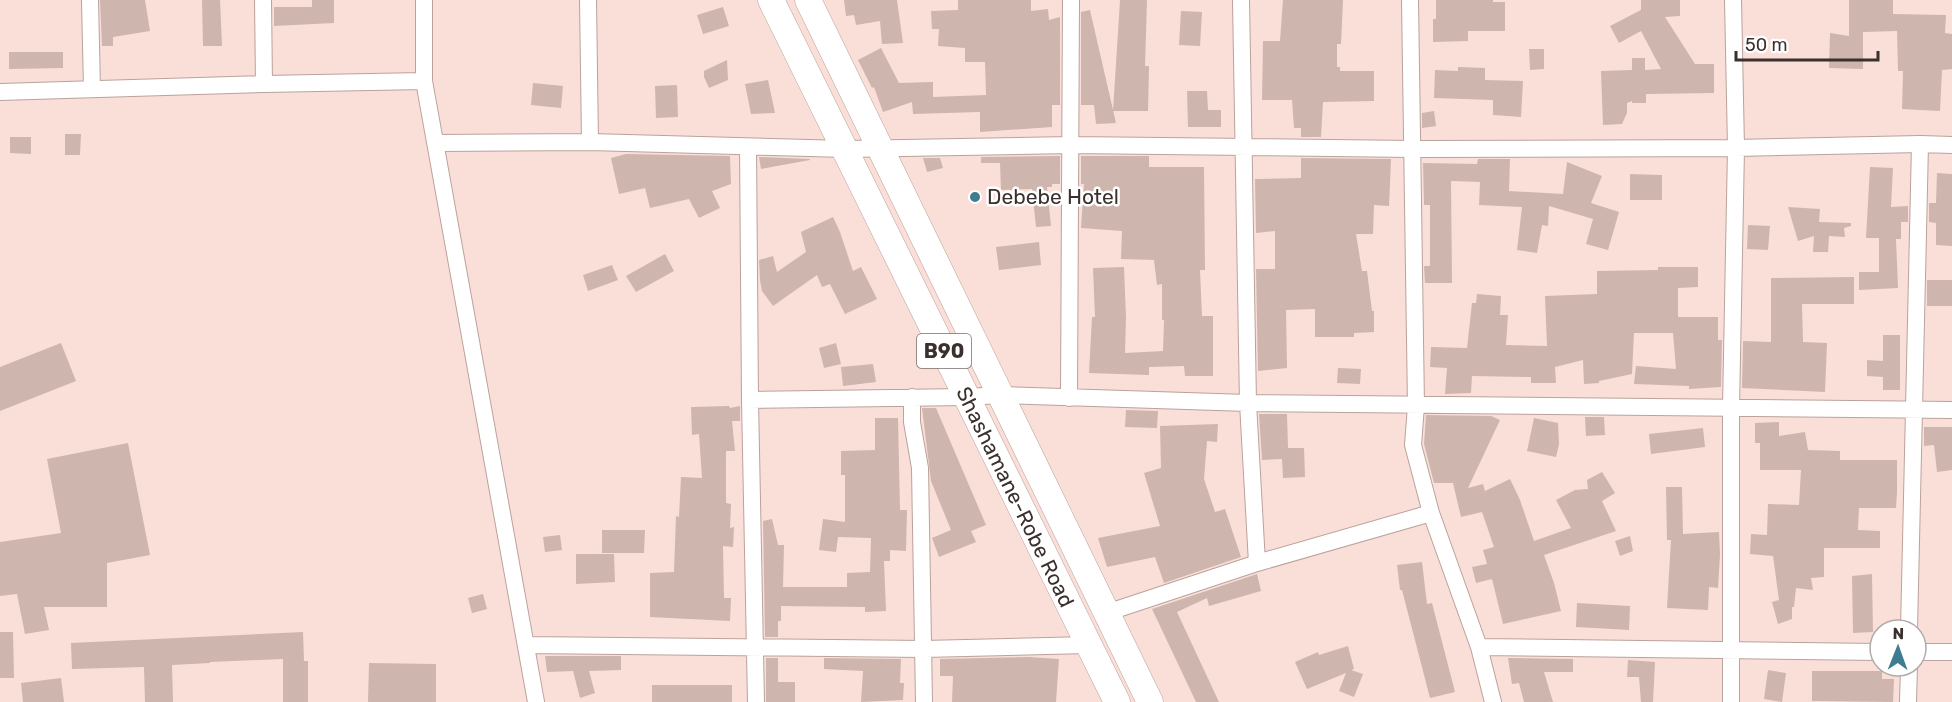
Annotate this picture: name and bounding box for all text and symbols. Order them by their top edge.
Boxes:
scale bar [1736,24,1878,62]
text: 50 m [1745,34,1788,56]
place label: Debebe Hotel [987,184,1119,209]
marker: Debebe Hotel [968,190,982,204]
road number: B90 [917,334,971,368]
street label: Shashamane-Robe Road [951,382,1080,611]
north arrow [1868,618,1928,678]
text: N [1892,624,1904,643]

